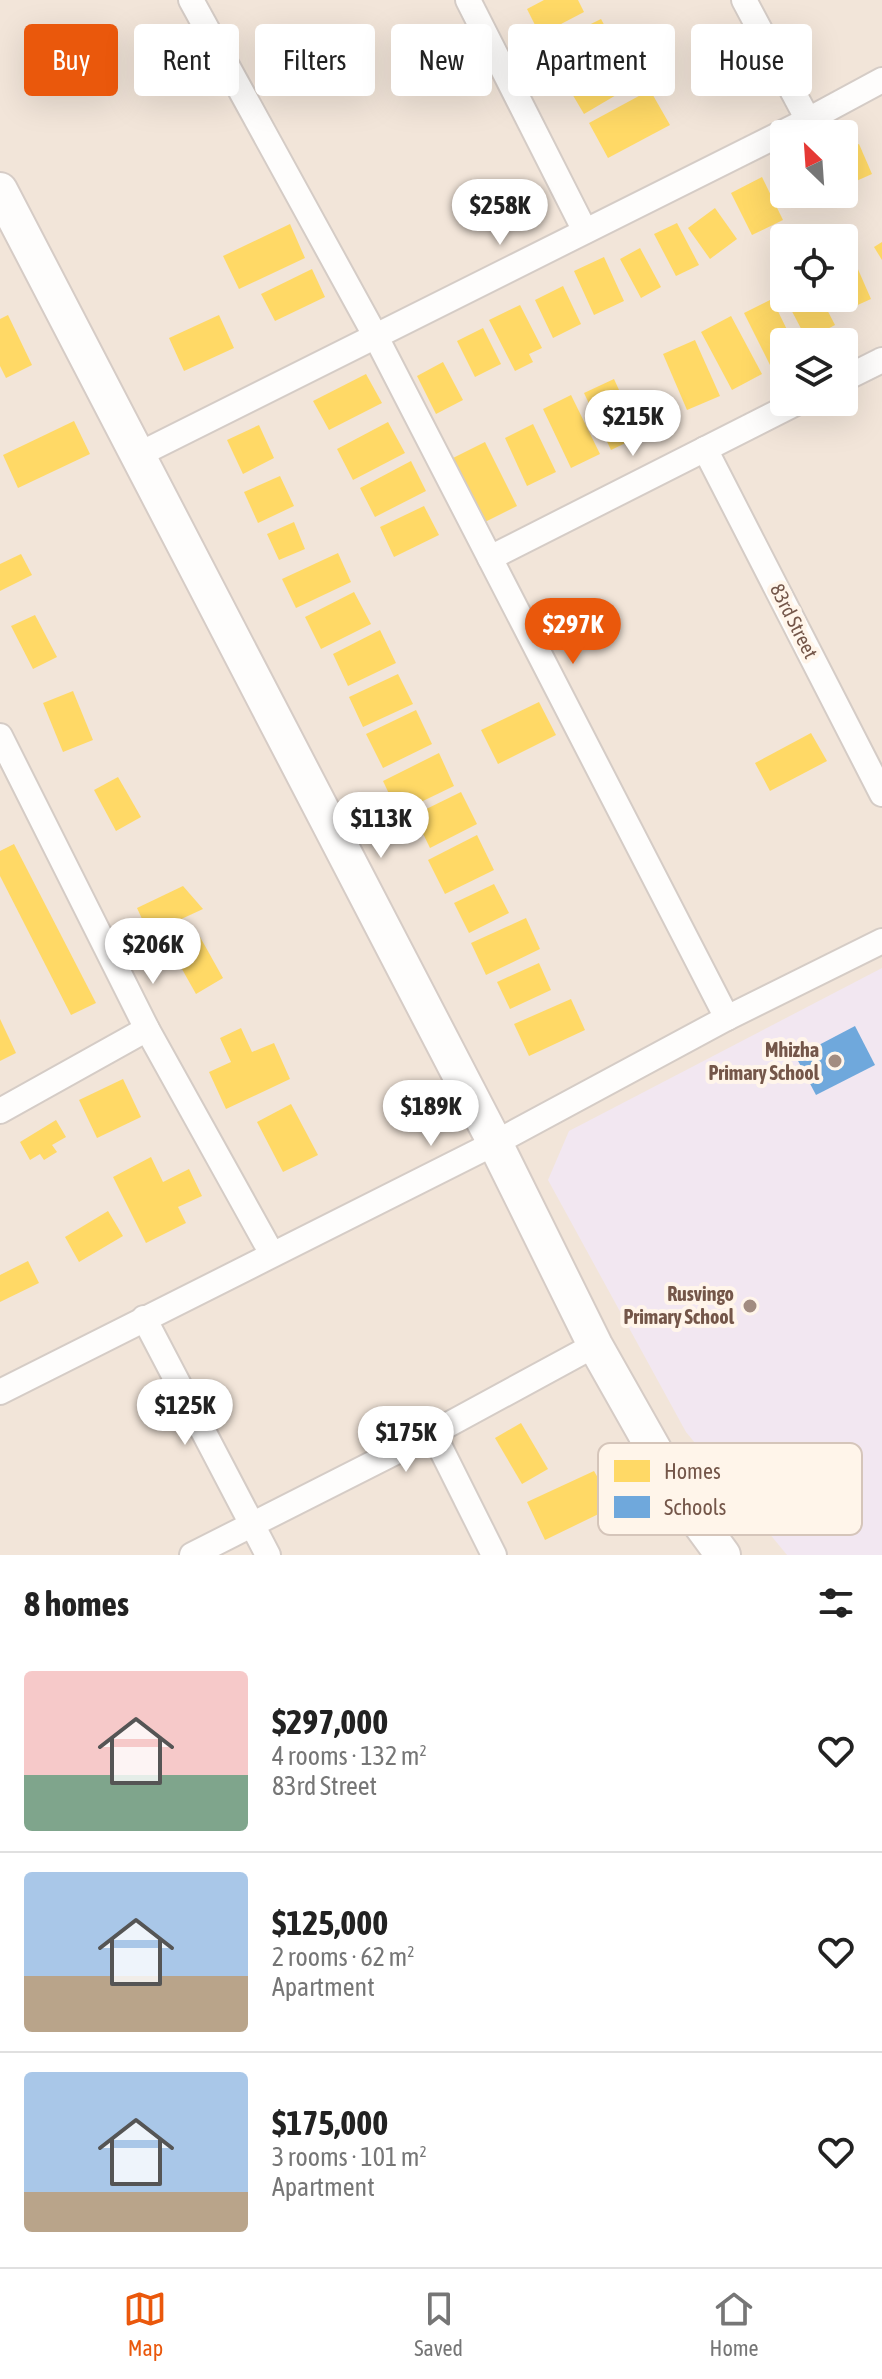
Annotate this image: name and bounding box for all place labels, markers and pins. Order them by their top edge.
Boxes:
pin: $258K [444,179,556,247]
pin: $215K [577,390,689,458]
pin: $297K [517,598,629,666]
pin: $113K [325,792,437,860]
pin: $206K [97,918,209,986]
place label: Mhizha Primary School [709,1038,820,1084]
marker: Mhizha Primary School [826,1052,844,1070]
pin: $189K [375,1080,487,1148]
place label: Rusvingo Primary School [624,1282,735,1328]
marker: Rusvingo Primary School [741,1297,759,1315]
pin: $125K [129,1379,241,1447]
pin: $175K [350,1406,462,1474]

